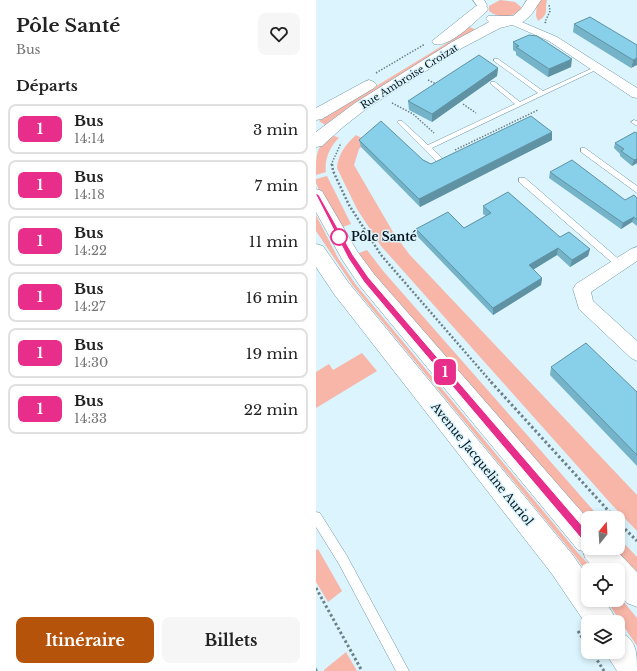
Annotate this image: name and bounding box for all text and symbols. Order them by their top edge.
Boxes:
button: heart [258,13,300,55]
text: Pôle Santé [16,14,120,37]
text: Bus [16,41,41,58]
street label: Rue Ambroise Croizat [358,41,461,112]
text: Départs [16,76,78,95]
text: Bus [74,111,104,130]
text: 1 [37,120,43,138]
text: 3 min [253,120,298,139]
text: 14:14 [74,130,105,147]
text: Bus [74,167,104,186]
text: 1 [37,176,43,194]
text: 7 min [255,176,298,195]
text: 14:18 [74,186,105,203]
text: Bus [74,223,104,242]
marker: Pôle Santé [330,228,348,246]
place label: Pôle Santé [351,229,417,244]
text: 1 [37,232,43,250]
text: 11 min [249,232,298,251]
text: 14:22 [74,242,107,259]
text: Bus [74,279,104,298]
text: 1 [37,288,43,306]
text: 16 min [246,288,298,307]
text: 14:27 [74,298,106,315]
text: Bus [74,335,104,354]
text: 1 [37,344,43,362]
text: 19 min [246,344,298,363]
text: 14:30 [74,354,108,371]
line badge: 1 [432,359,458,385]
text: 1 [442,363,448,381]
text: Bus [74,391,104,410]
street label: Avenue Jacqueline Auriol [427,398,537,528]
text: 1 [37,400,43,418]
text: 22 min [244,400,298,419]
text: 14:33 [74,410,107,427]
north arrow [581,511,625,555]
map controls [581,511,625,659]
button: locate [581,563,625,607]
button: layers [581,615,625,659]
button: Itinéraire [16,617,154,663]
button: Billets [162,617,300,663]

